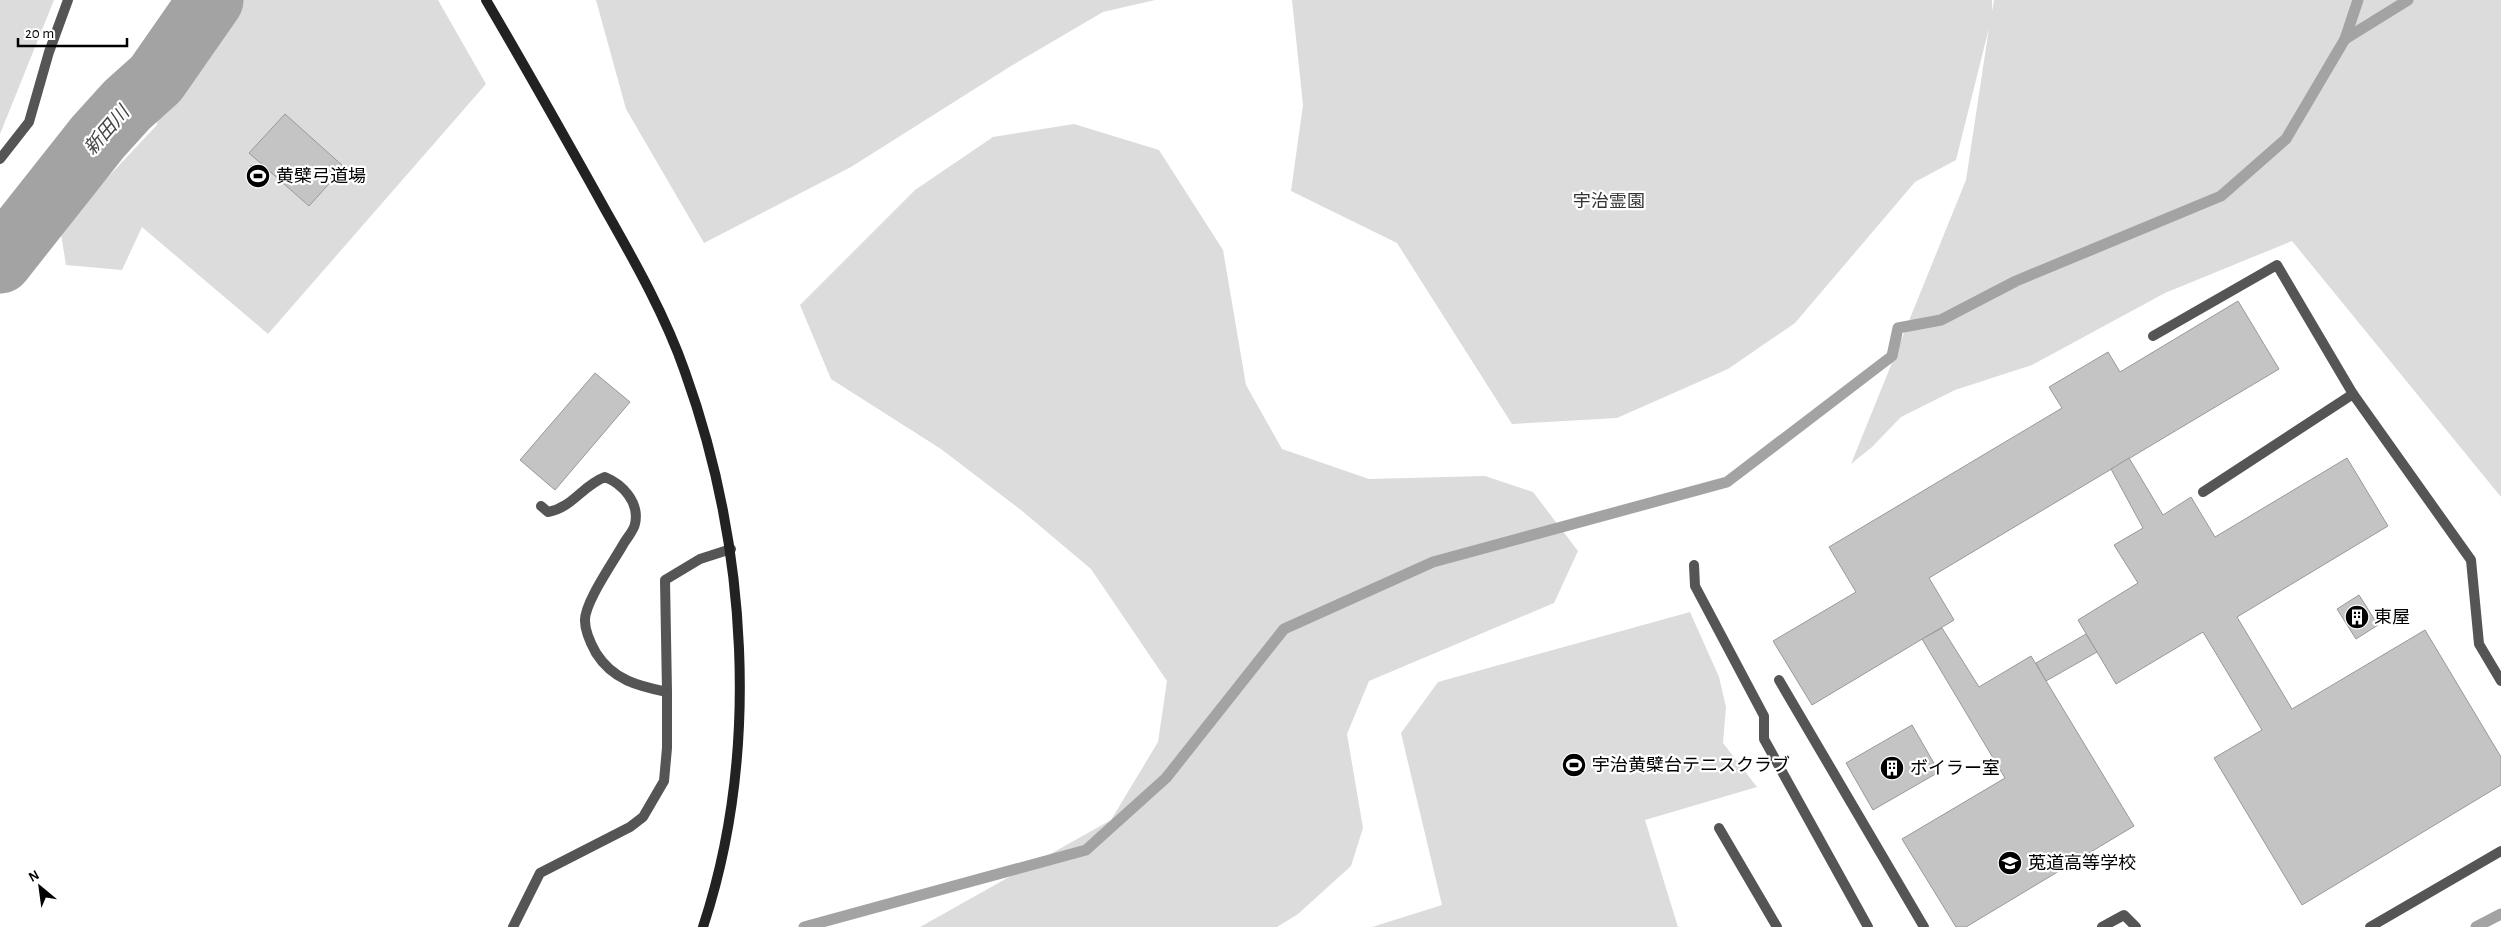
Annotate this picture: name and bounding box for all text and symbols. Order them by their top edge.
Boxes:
scale bar [18,15,126,47]
text: 20 m [25,26,54,41]
water label: 新田川 [81,101,134,159]
sports icon: 黄檗弓道場 [245,163,271,189]
place label: 黄檗弓道場 [276,166,366,186]
park label: 宇治霊園 [1573,191,1645,211]
building icon: 東屋 [2344,604,2370,630]
place label: 東屋 [2374,608,2410,627]
sports icon: 宇治黄檗台テニスクラブ [1561,752,1587,778]
place label: 宇治黄檗台テニスクラブ [1592,755,1790,775]
building icon: ボイラー室 [1879,755,1905,781]
place label: ボイラー室 [1910,759,2000,778]
school or university icon: 莵道高等学校 [1997,850,2023,876]
place label: 莵道高等学校 [2028,853,2136,873]
north arrow [15,862,65,912]
text: N [27,868,42,885]

